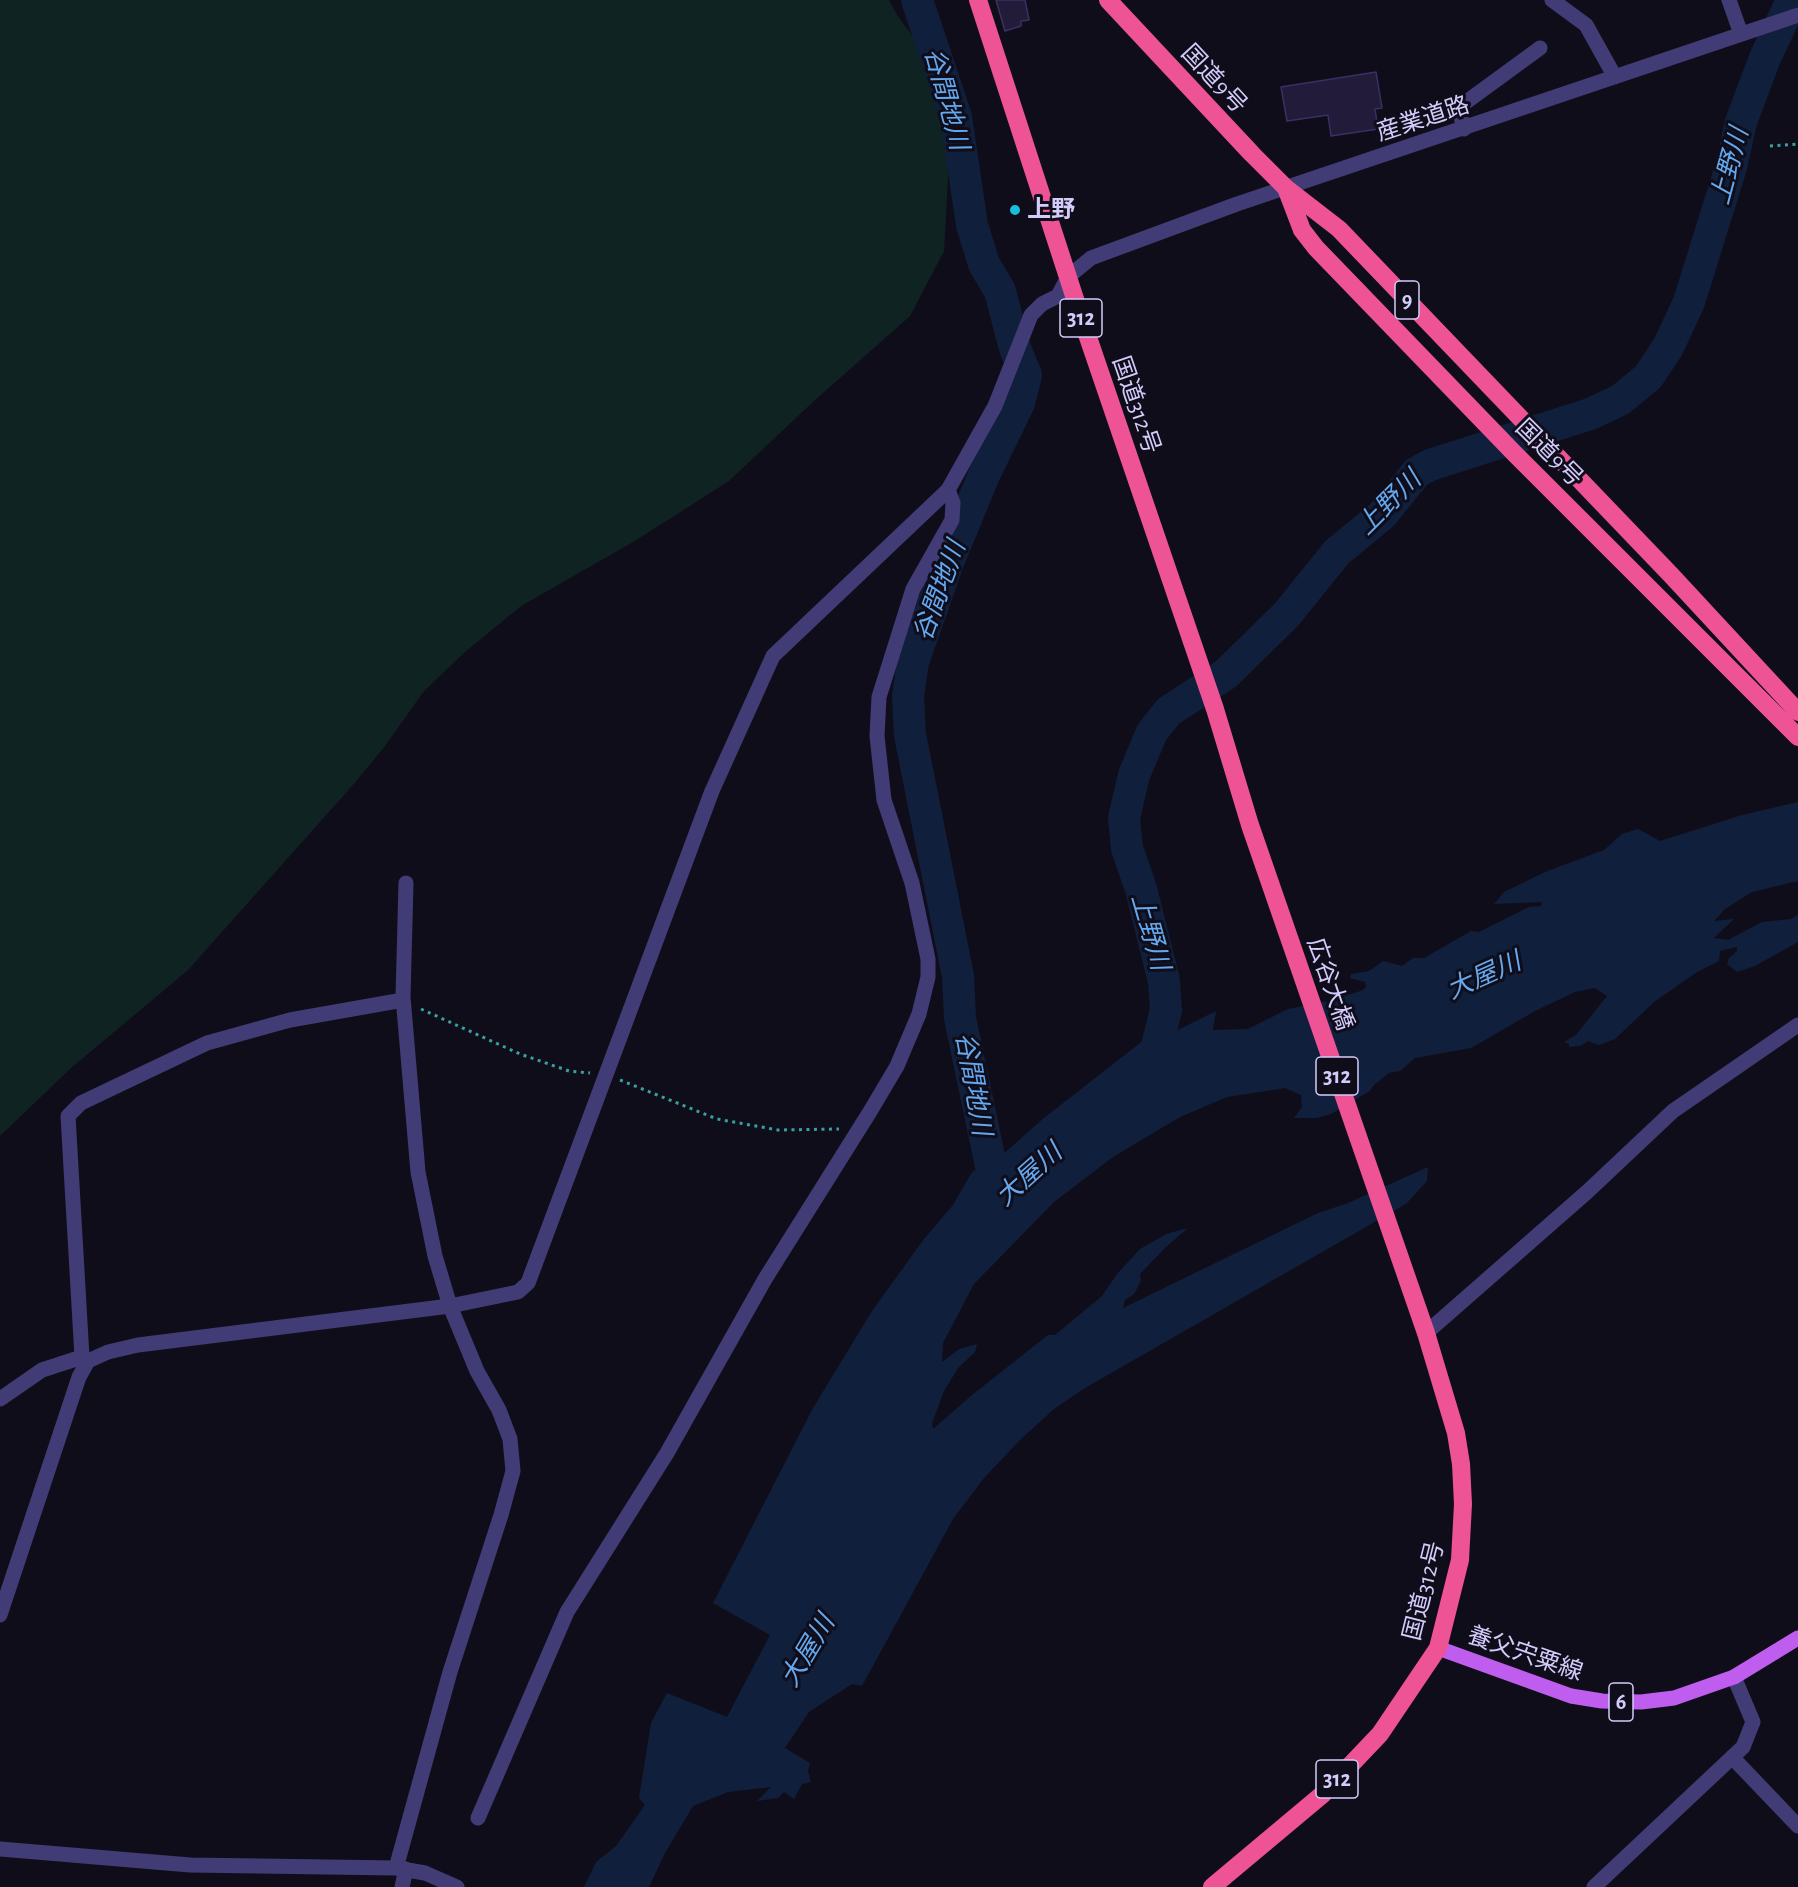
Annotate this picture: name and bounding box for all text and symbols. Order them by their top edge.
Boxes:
street label: 国道9号 [1175,39,1253,119]
water label: 谷間地川 [917,45,975,153]
street label: 産業道路 [1373,90,1473,148]
water label: 上野川 [1705,124,1755,208]
place label: 上野 [1027,196,1075,224]
marker: 上野 [1008,203,1022,217]
road number: 9 [1395,281,1419,319]
road number: 312 [1060,299,1102,337]
street label: 国道312号 [1106,353,1166,457]
street label: 国道9号 [1509,413,1589,493]
water label: 上野川 [1350,464,1428,542]
water label: 谷間地川 [908,537,972,645]
water label: 上野川 [1124,890,1176,974]
street label: 広谷大橋 [1301,934,1359,1034]
water label: 大屋川 [1442,946,1526,1006]
water label: 谷間地川 [949,1030,997,1138]
road number: 312 [1316,1057,1358,1095]
water label: 大屋川 [990,1137,1068,1213]
street label: 国道312号 [1398,1538,1450,1644]
water label: 大屋川 [775,1610,841,1692]
street label: 養父宍粟線 [1464,1621,1586,1687]
road number: 6 [1609,1683,1633,1721]
road number: 312 [1316,1760,1358,1798]

